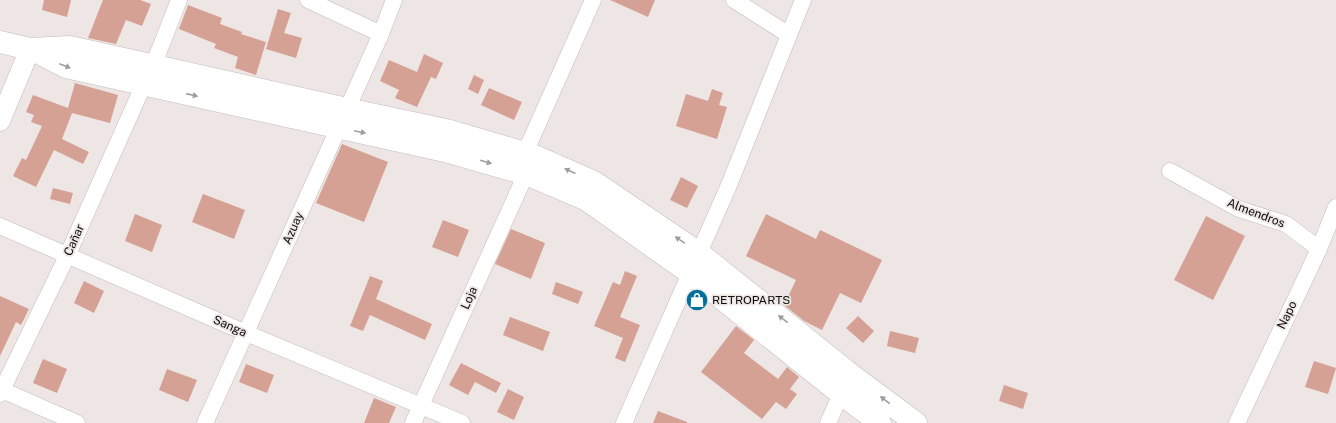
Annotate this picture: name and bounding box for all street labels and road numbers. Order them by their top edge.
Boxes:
street label: Almendros [1225,196,1287,230]
street label: Azuay [280,209,307,246]
street label: Cañar [61,222,87,258]
street label: Loja [458,285,480,311]
street label: Napo [1274,298,1300,331]
street label: Sanga [211,312,249,340]

